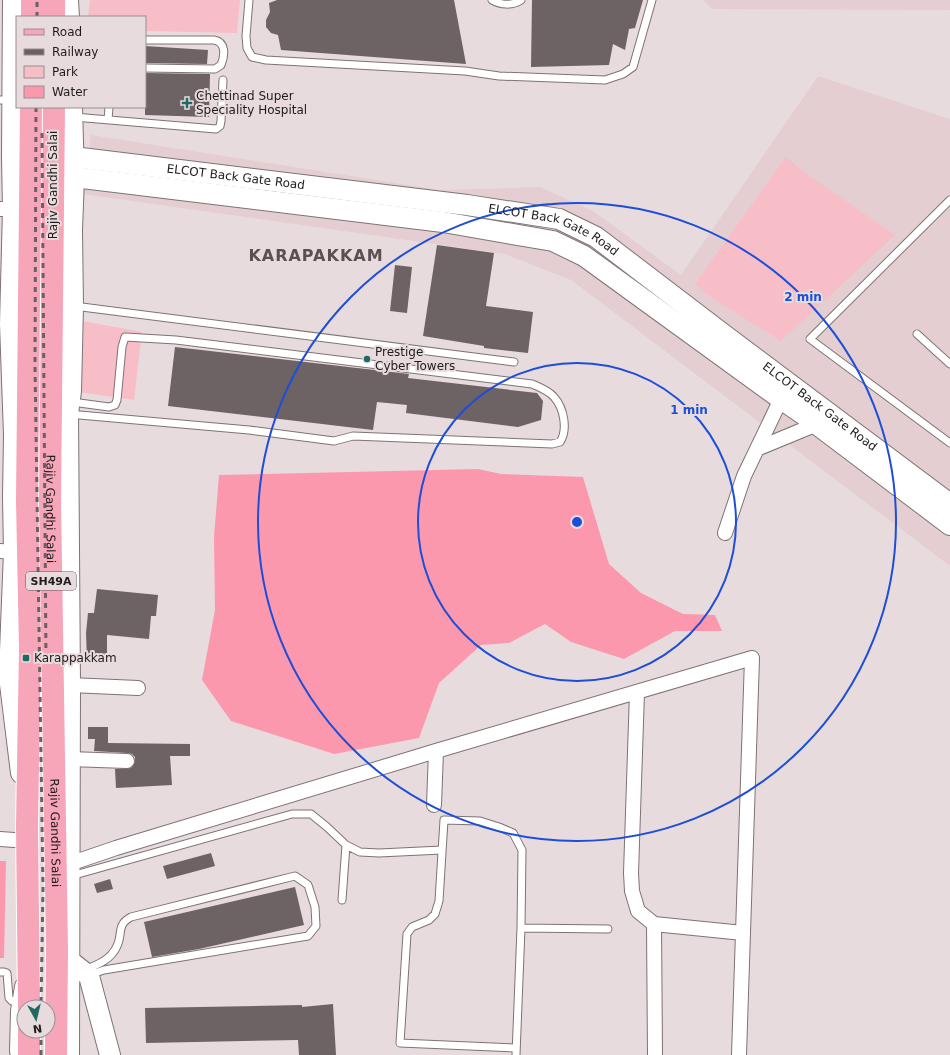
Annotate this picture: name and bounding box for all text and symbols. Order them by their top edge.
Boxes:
legend [16,16,146,108]
text: Road [52,25,82,39]
text: Railway [52,45,98,59]
text: Park [52,65,78,79]
text: Water [52,85,88,99]
place label: Chettinad Super Speciality Hospital [196,89,307,117]
marker: Chettinad Super Speciality Hospital [181,97,193,109]
street label: Rajiv Gandhi Salai [46,131,60,239]
street label: ELCOT Back Gate Road [166,161,306,192]
street label: ELCOT Back Gate Road [487,201,621,259]
district label: KARAPAKKAM [248,246,384,265]
text: 2 min [784,290,822,304]
place label: Prestige Cyber Towers [375,345,455,373]
marker: Prestige Cyber Towers [362,354,372,364]
street label: ELCOT Back Gate Road [760,359,880,454]
text: 1 min [670,403,708,417]
street label: Rajiv Gandhi Salai [43,455,58,563]
centre of rings [570,515,584,529]
road number: SH49A [26,572,76,590]
place label: Karappakkam [34,651,117,665]
marker: Karappakkam [21,653,31,663]
street label: Rajiv Gandhi Salai [47,778,63,887]
north arrow [16,999,56,1039]
text: N [32,1021,43,1035]

